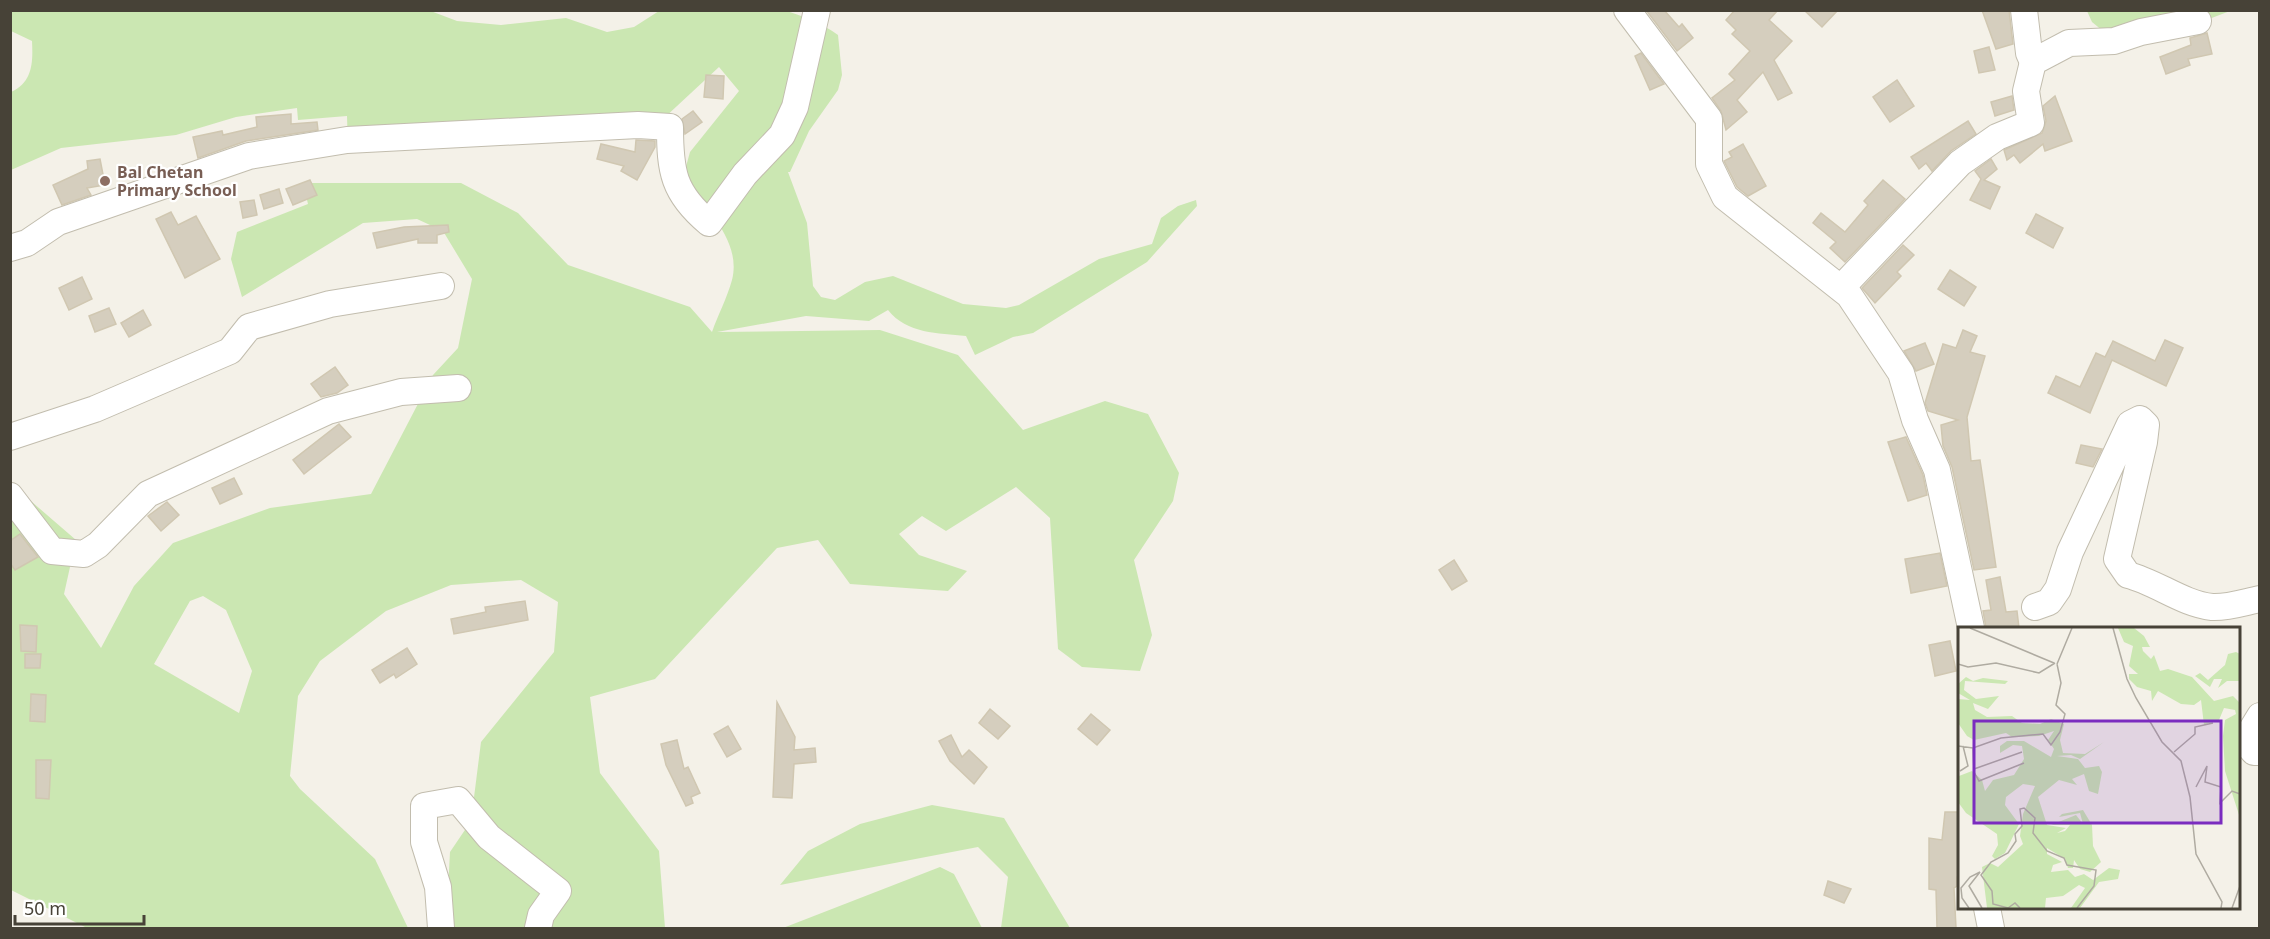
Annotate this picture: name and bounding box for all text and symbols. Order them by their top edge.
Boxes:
place label: Bal Chetan Primary School [117,161,237,201]
marker: Bal Chetan Primary School [98,174,112,188]
inset map [1958,627,2240,909]
scale bar [15,888,144,926]
text: 50 m [24,896,66,920]

